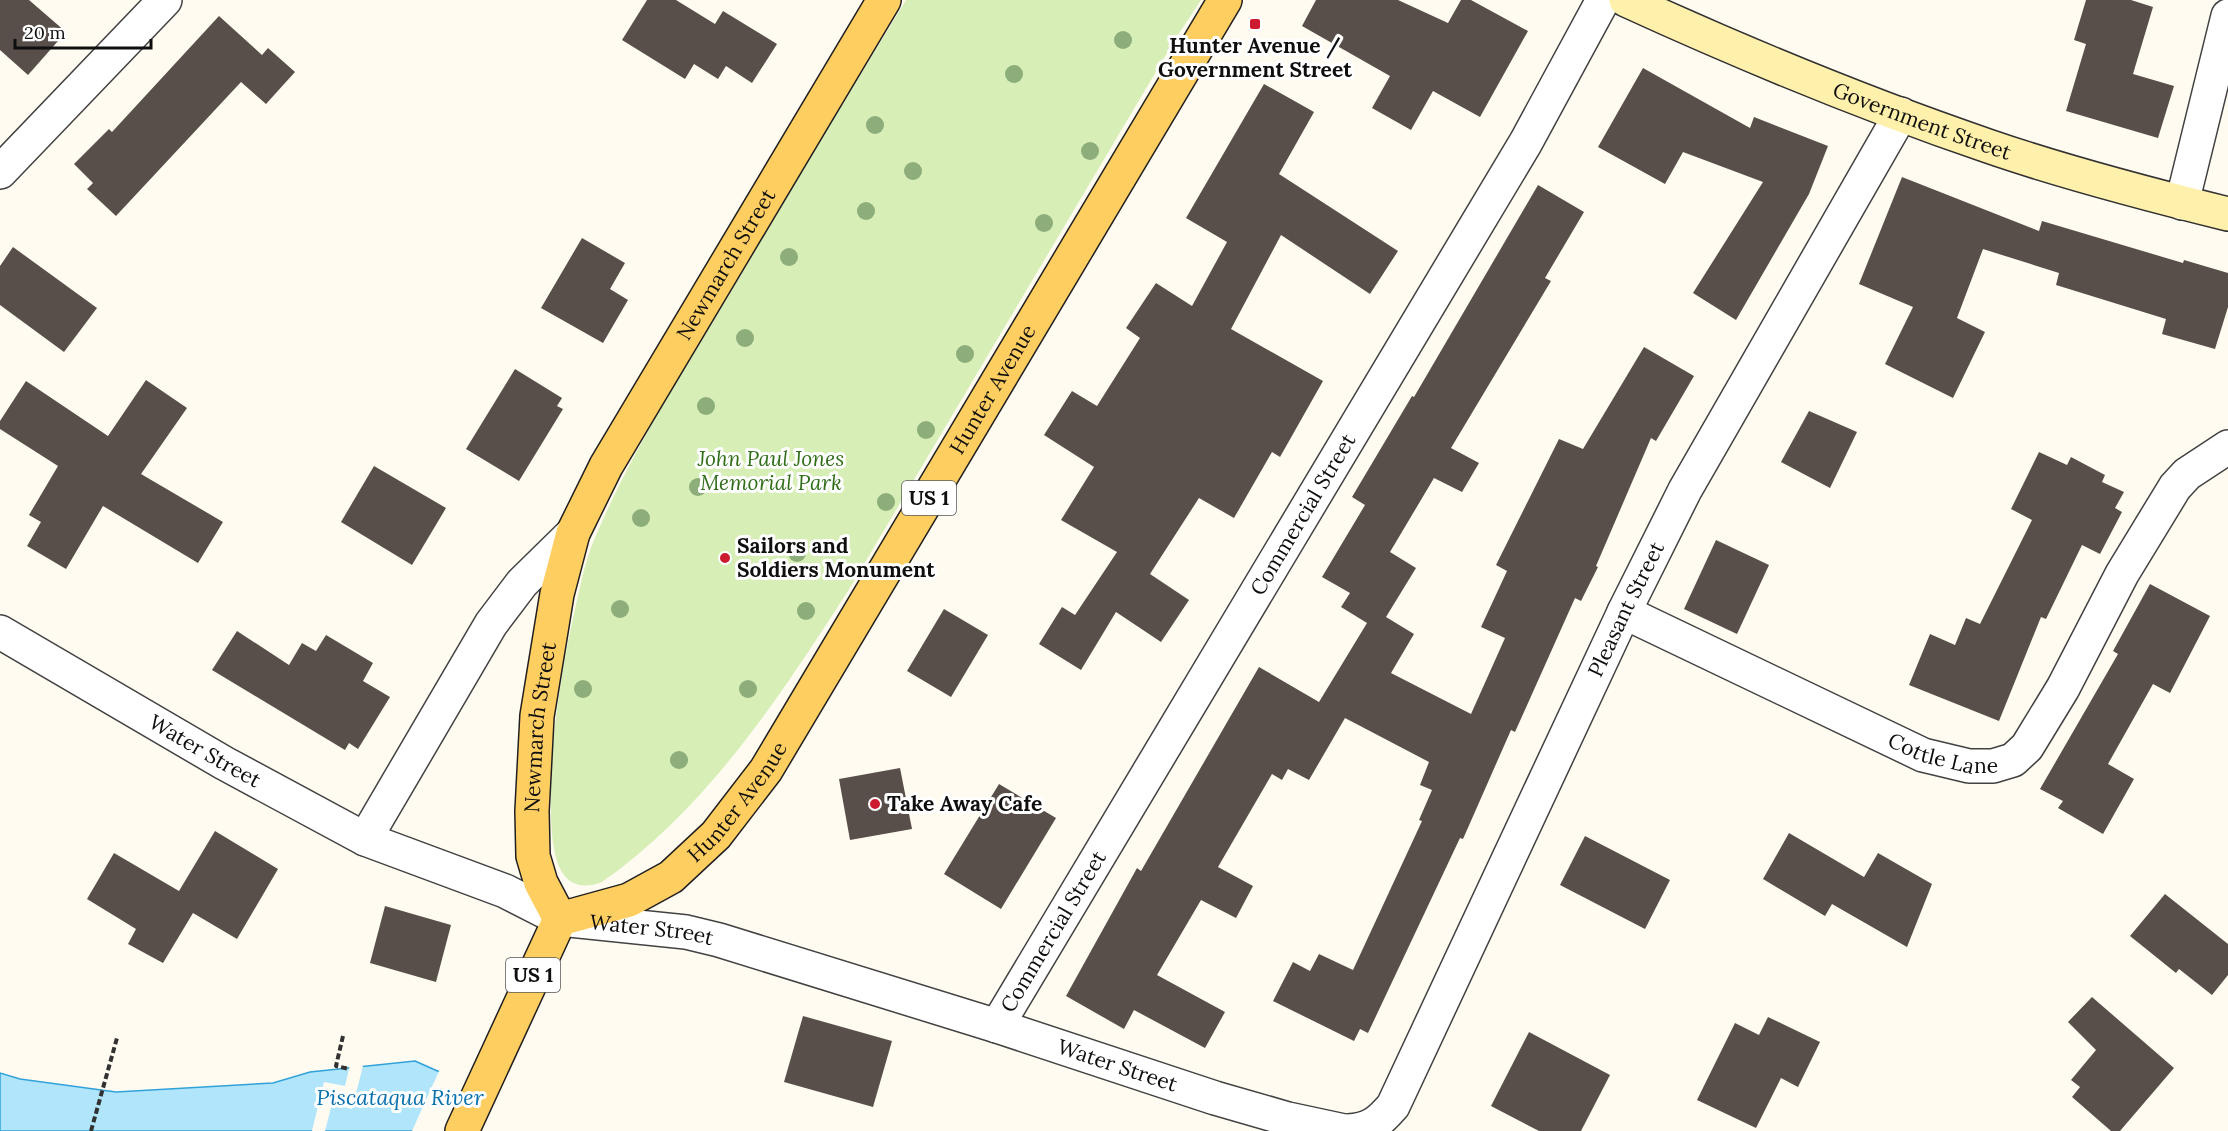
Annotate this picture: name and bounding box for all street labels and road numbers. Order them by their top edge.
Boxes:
street label: Government Street [1829,76,2015,166]
street label: Newmarch Street [670,183,782,345]
street label: Hunter Avenue [943,319,1042,459]
street label: Commercial Street [1244,428,1362,600]
road number: US 1 [902,481,956,515]
street label: Pleasant Street [1582,536,1670,681]
street label: Newmarch Street [518,639,562,813]
street label: Water Street [144,708,266,794]
street label: Cottle Lane [1884,726,1998,780]
street label: Hunter Avenue [681,737,793,868]
street label: Commercial Street [994,845,1112,1017]
street label: Water Street [589,908,717,951]
road number: US 1 [506,958,560,992]
street label: Water Street [1054,1033,1182,1098]

